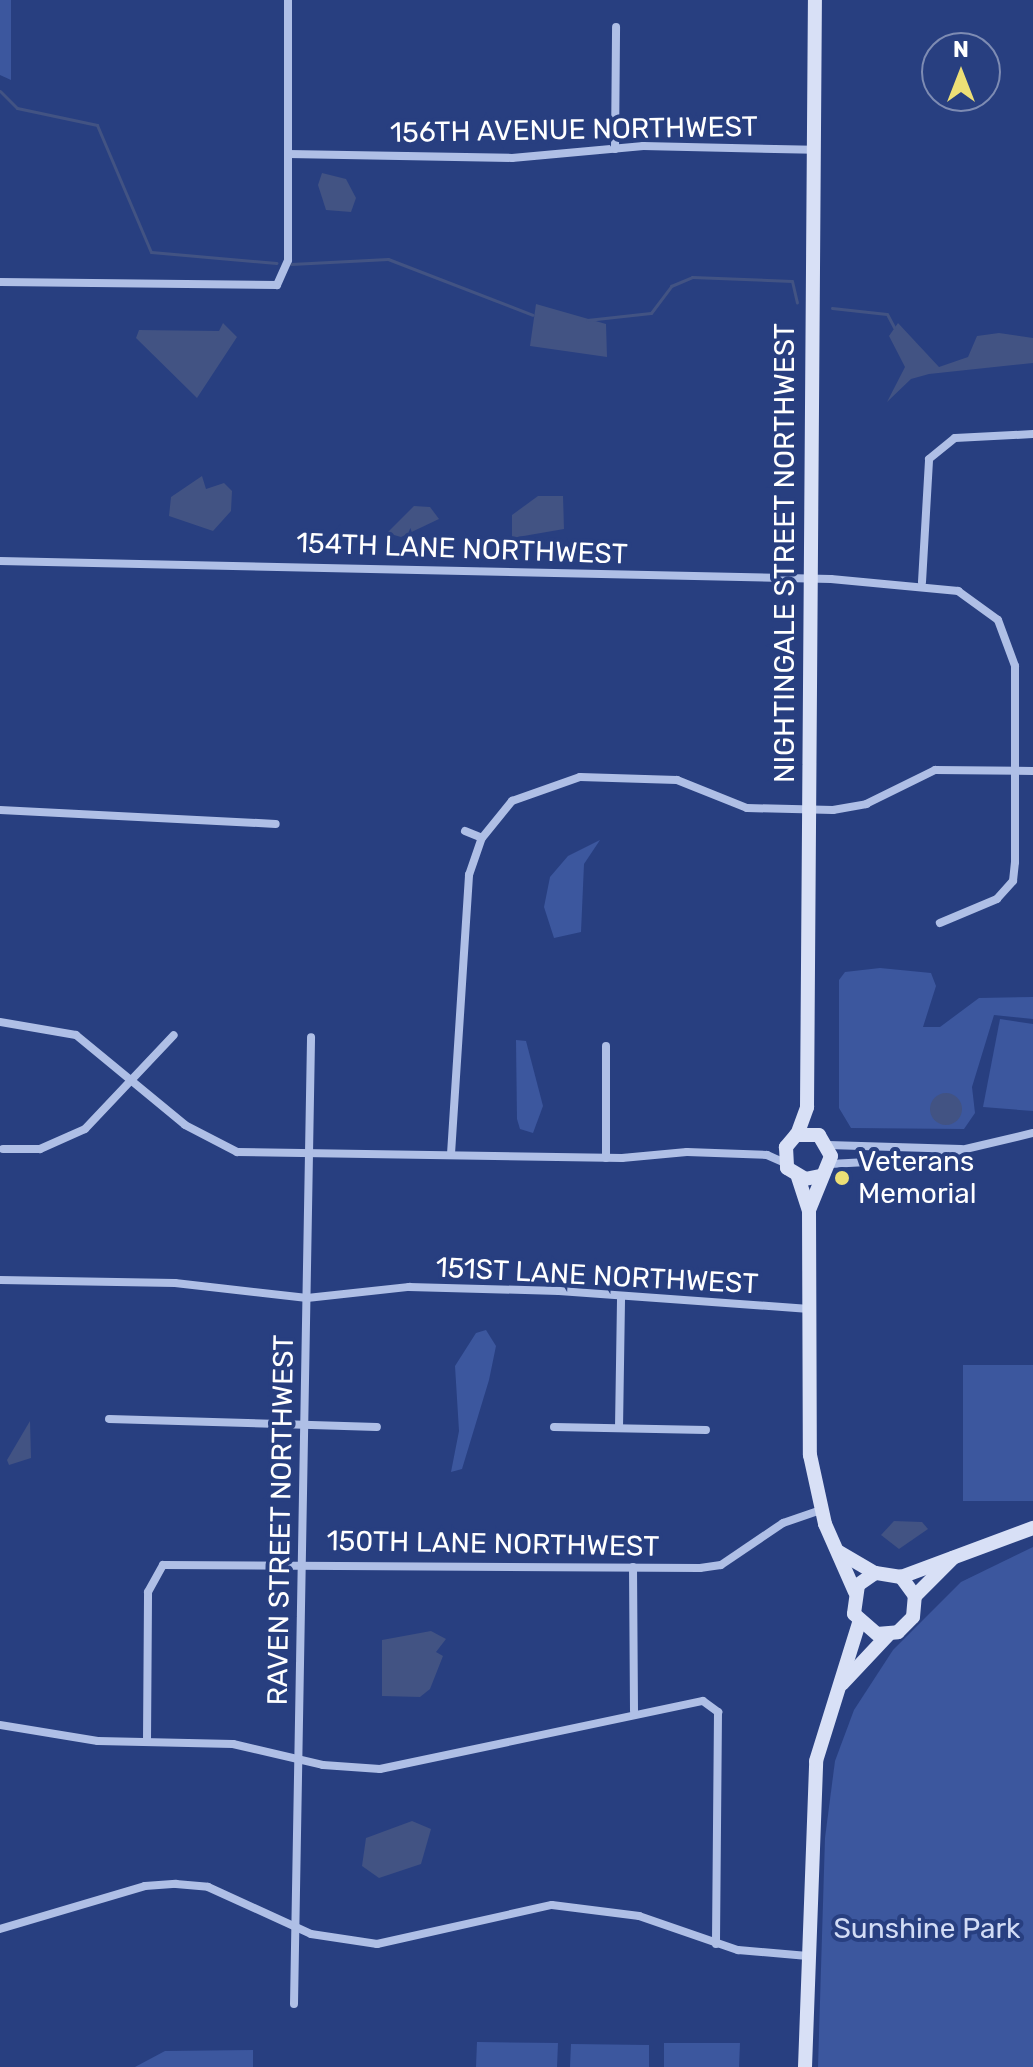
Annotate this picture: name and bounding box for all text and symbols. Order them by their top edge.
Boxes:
north arrow [921,32,1001,112]
text: N [953,36,969,63]
street label: 156TH AVENUE NORTHWEST [389,110,759,150]
street label: NIGHTINGALE STREET NORTHWEST [768,323,802,783]
street label: 154TH LANE NORTHWEST [296,526,628,572]
place label: Veterans Memorial [858,1145,977,1211]
marker: Veterans Memorial [833,1169,851,1187]
street label: 151ST LANE NORTHWEST [434,1251,760,1301]
street label: RAVEN STREET NORTHWEST [261,1334,301,1706]
street label: 150TH LANE NORTHWEST [326,1524,660,1564]
park label: Sunshine Park [833,1912,1021,1946]

